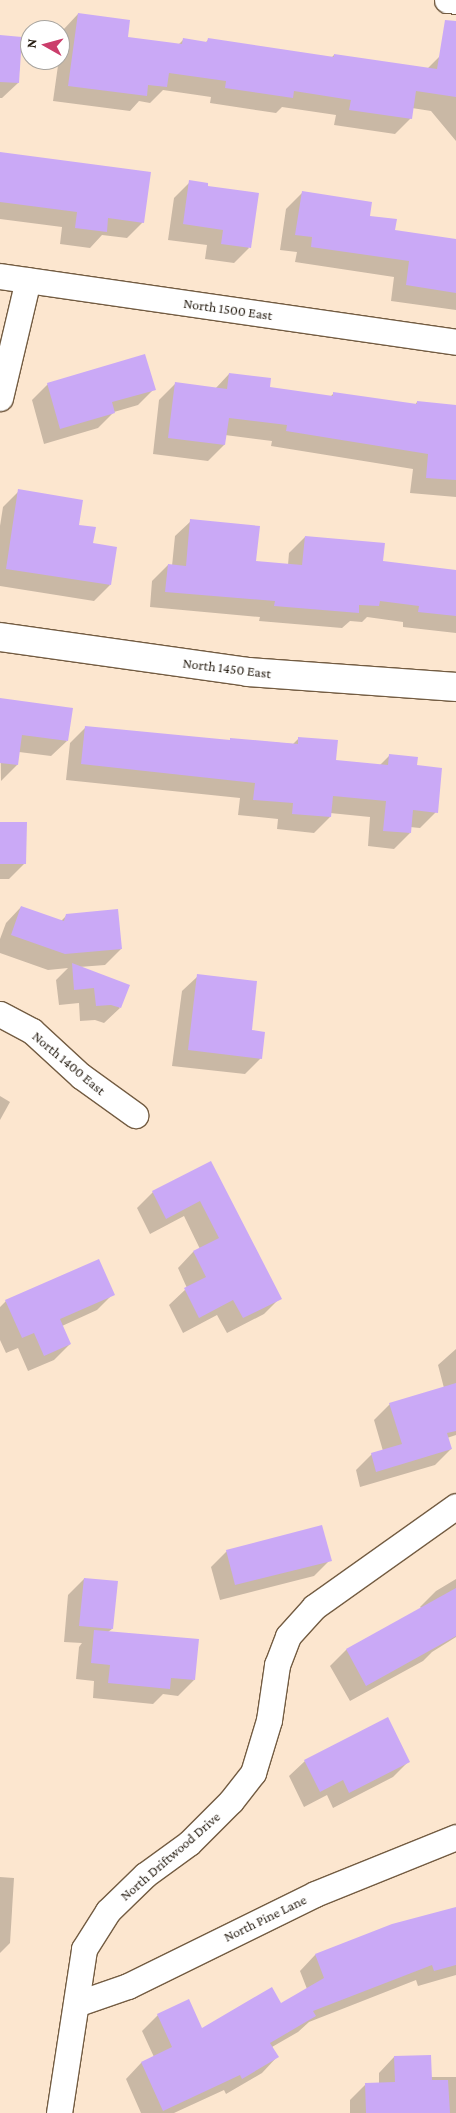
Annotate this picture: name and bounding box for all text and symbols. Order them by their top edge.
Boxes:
north arrow [20,20,70,70]
text: N [23,38,40,49]
street label: North 1500 East [182,294,274,324]
street label: North 1450 East [182,654,272,682]
street label: North 1400 East [29,1028,109,1098]
street label: North Driftwood Drive [117,1808,223,1904]
street label: North Pine Lane [221,1891,309,1945]

